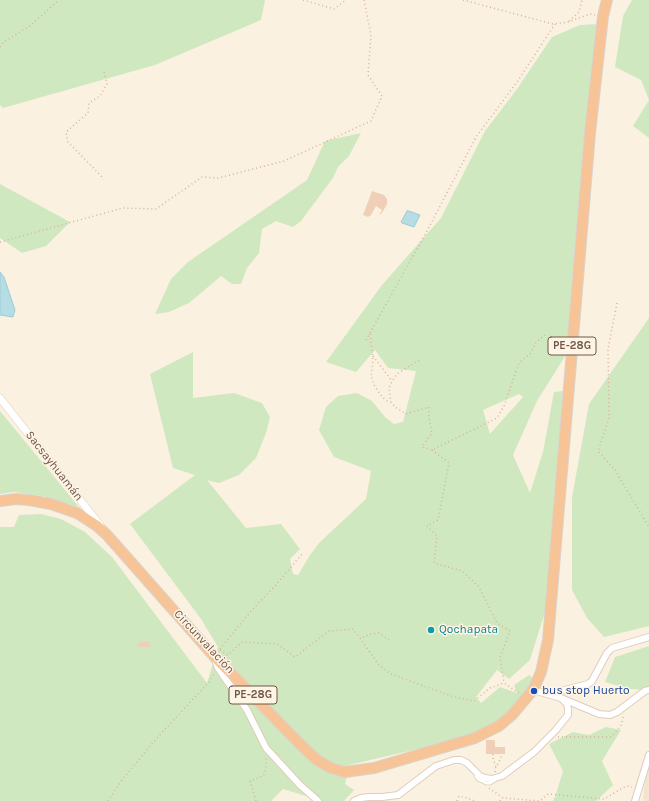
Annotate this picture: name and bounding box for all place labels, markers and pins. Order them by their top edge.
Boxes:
place label: Qochapata [439,623,498,637]
marker: Qochapata [426,625,436,635]
place label: bus stop Huerto [542,684,630,698]
marker: bus stop Huerto [529,686,539,696]

